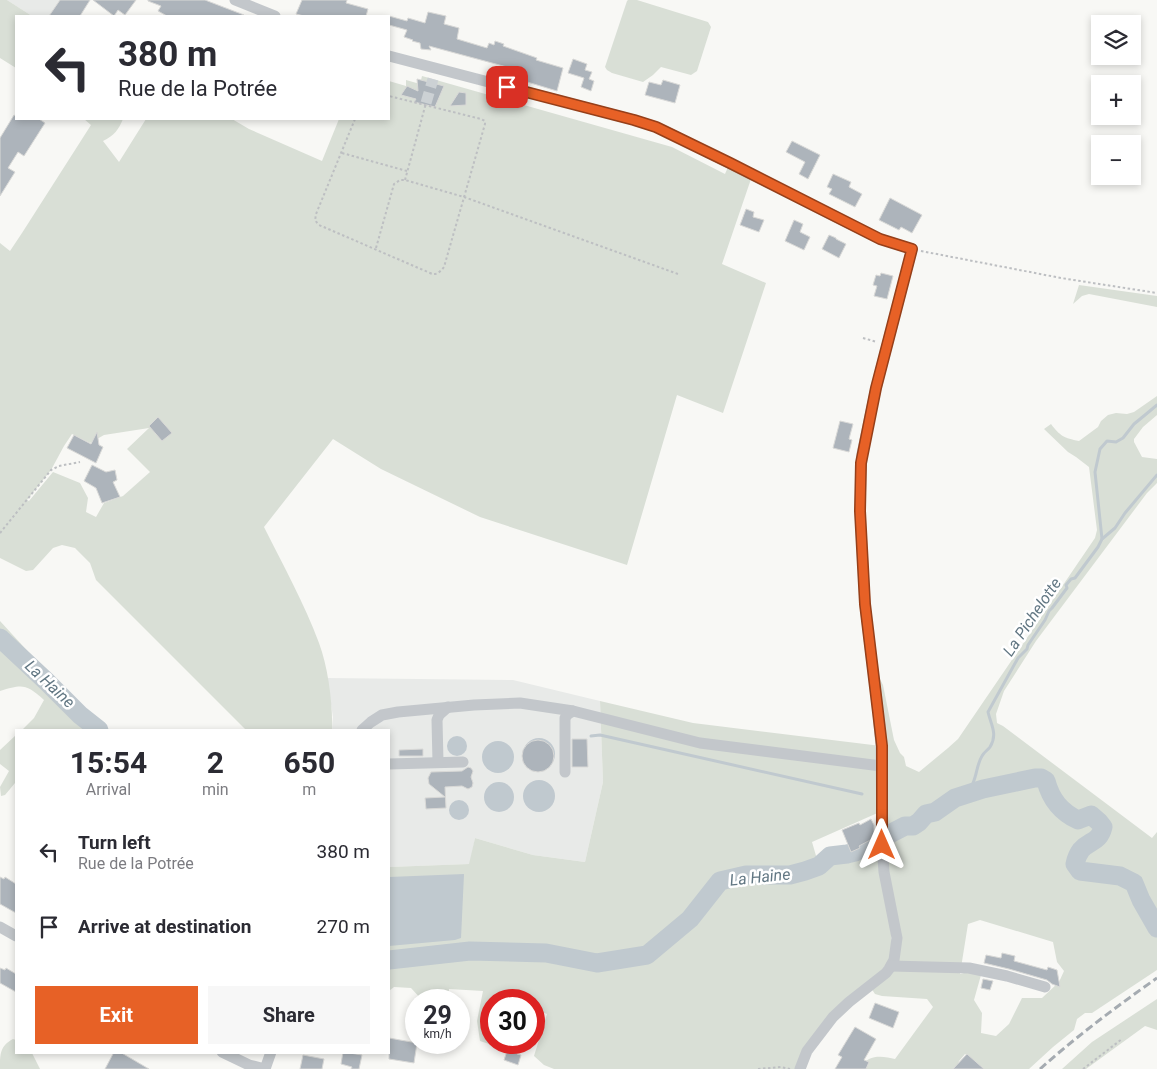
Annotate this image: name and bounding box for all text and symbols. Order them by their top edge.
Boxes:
map controls [1091,15,1141,185]
button: layers [1091,15,1141,65]
text: 380 m [118,34,217,75]
icon: left [35,35,100,100]
pin [486,66,528,108]
icon: arrive [493,73,521,101]
button: + [1091,75,1141,125]
text: Rue de la Potrée [118,76,277,101]
button: − [1091,135,1141,185]
water label: La Pichelotte [999,574,1065,660]
water label: La Haine [21,656,79,712]
text: 15:54 [70,745,147,780]
text: 2 [207,745,224,780]
text: 650 [284,745,335,780]
text: Arrival [86,780,131,799]
text: min [202,780,229,799]
text: m [302,780,316,799]
position arrow [855,818,907,870]
text: Turn left [78,831,151,854]
icon: left [35,838,63,866]
text: 380 m [317,840,370,863]
text: Rue de la Potrée [78,854,194,873]
water label: La Haine [729,864,791,890]
icon: arrive [35,913,63,941]
text: Arrive at destination [78,915,251,938]
text: 270 m [317,915,370,938]
button: Exit [35,986,198,1044]
button: Share [208,986,370,1044]
speed limit sign: 30 [480,989,545,1054]
text: 29 [423,1001,452,1030]
text: km/h [423,1027,452,1041]

